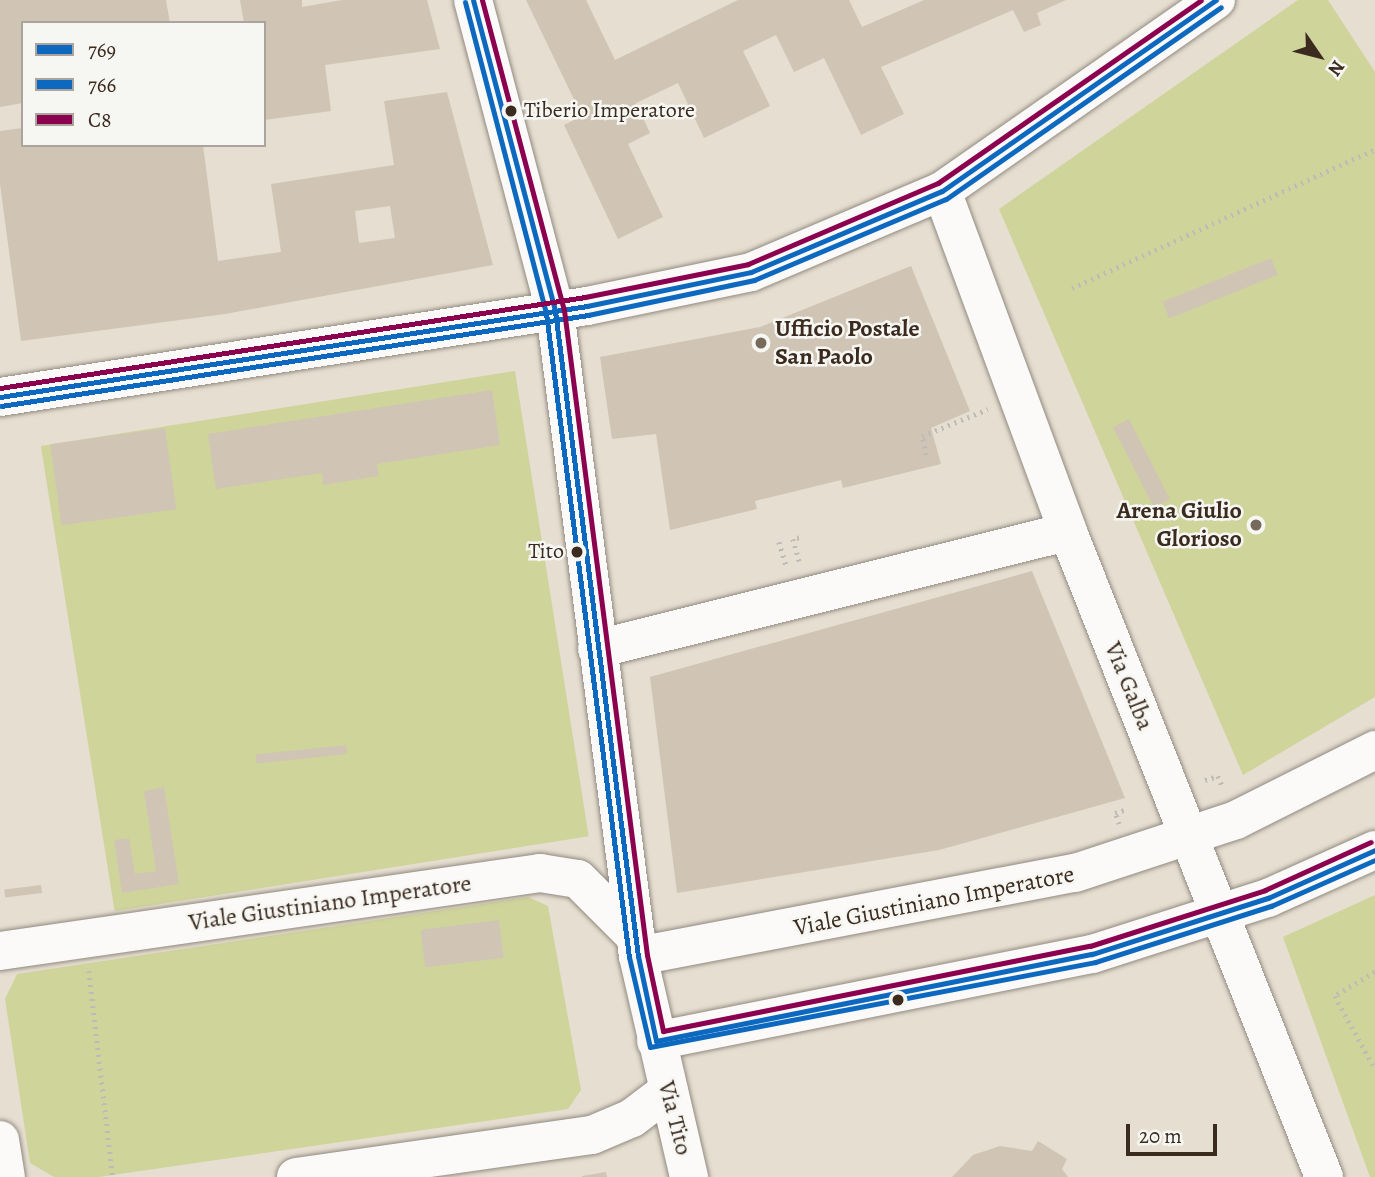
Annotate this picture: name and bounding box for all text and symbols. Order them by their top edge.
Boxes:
legend [21,21,266,147]
north arrow [1284,21,1354,91]
text: 769 [88,36,116,64]
text: N [1322,55,1351,81]
text: 766 [88,71,116,99]
place label: Tiberio Imperatore [524,98,695,124]
marker: Tiberio Imperatore [504,104,518,118]
text: C8 [88,106,111,134]
place label: Ufficio Postale San Paolo [775,315,920,371]
marker: Ufficio Postale San Paolo [753,335,769,351]
place label: Arena Giulio Glorioso [1116,497,1242,553]
marker: Arena Giulio Glorioso [1248,517,1264,533]
place label: Tito [528,539,564,565]
marker: Tito [570,545,584,559]
street label: Via Galba [1098,638,1160,734]
street label: Viale Giustiniano Imperatore [791,860,1077,942]
street label: Viale Giustiniano Imperatore [187,869,473,937]
unlabelled marker [891,993,905,1007]
street label: Via Tito [652,1078,698,1158]
scale bar [1130,1110,1221,1154]
text: 20 m [1139,1122,1182,1150]

